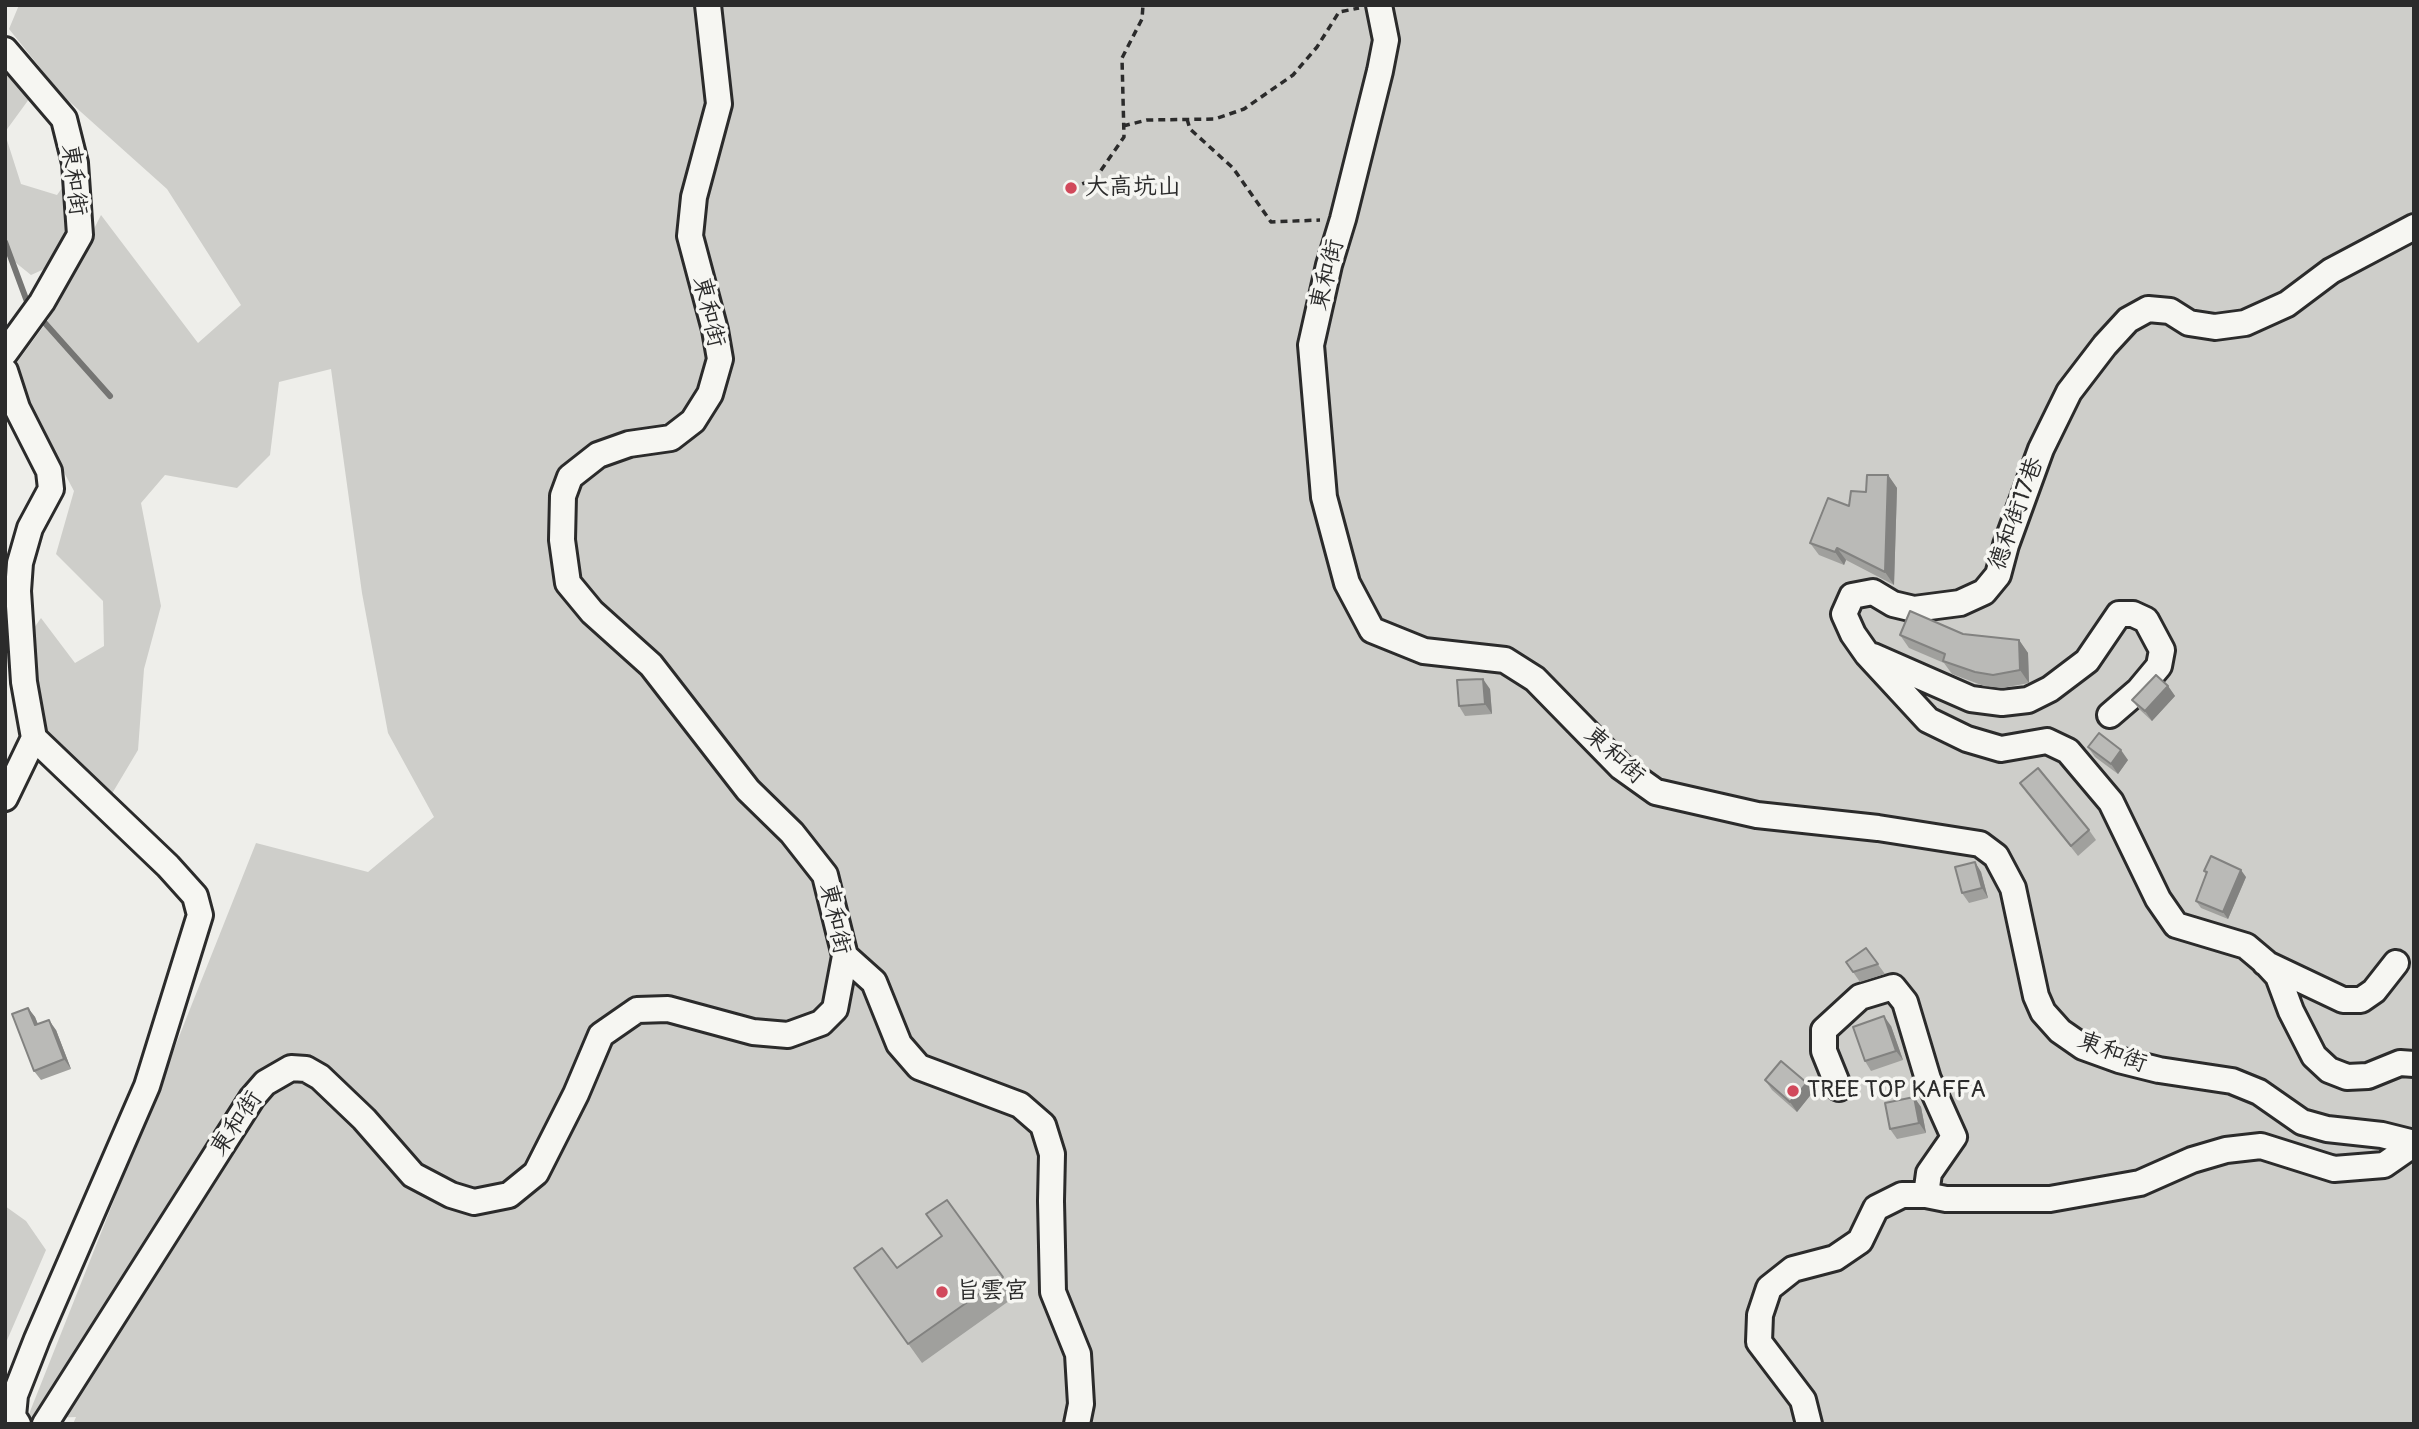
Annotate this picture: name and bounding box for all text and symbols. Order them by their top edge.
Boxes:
street label: 東和街 [54,143,92,217]
place label: 大高坑山 [1085,174,1181,202]
marker: 大高坑山 [1063,180,1079,196]
street label: 東和街 [1305,237,1351,313]
street label: 東和街 [686,274,730,350]
street label: 德和街17巷 [1983,454,2051,574]
street label: 東和街 [1578,721,1650,791]
street label: 東和街 [812,881,856,957]
street label: 東和街 [2073,1027,2151,1079]
place label: TREE TOP KAFFA [1807,1077,1986,1105]
marker: TREE TOP KAFFA [1785,1083,1801,1099]
street label: 東和街 [205,1086,269,1162]
place label: 旨雲宮 [956,1278,1028,1306]
marker: 旨雲宮 [934,1284,950,1300]

